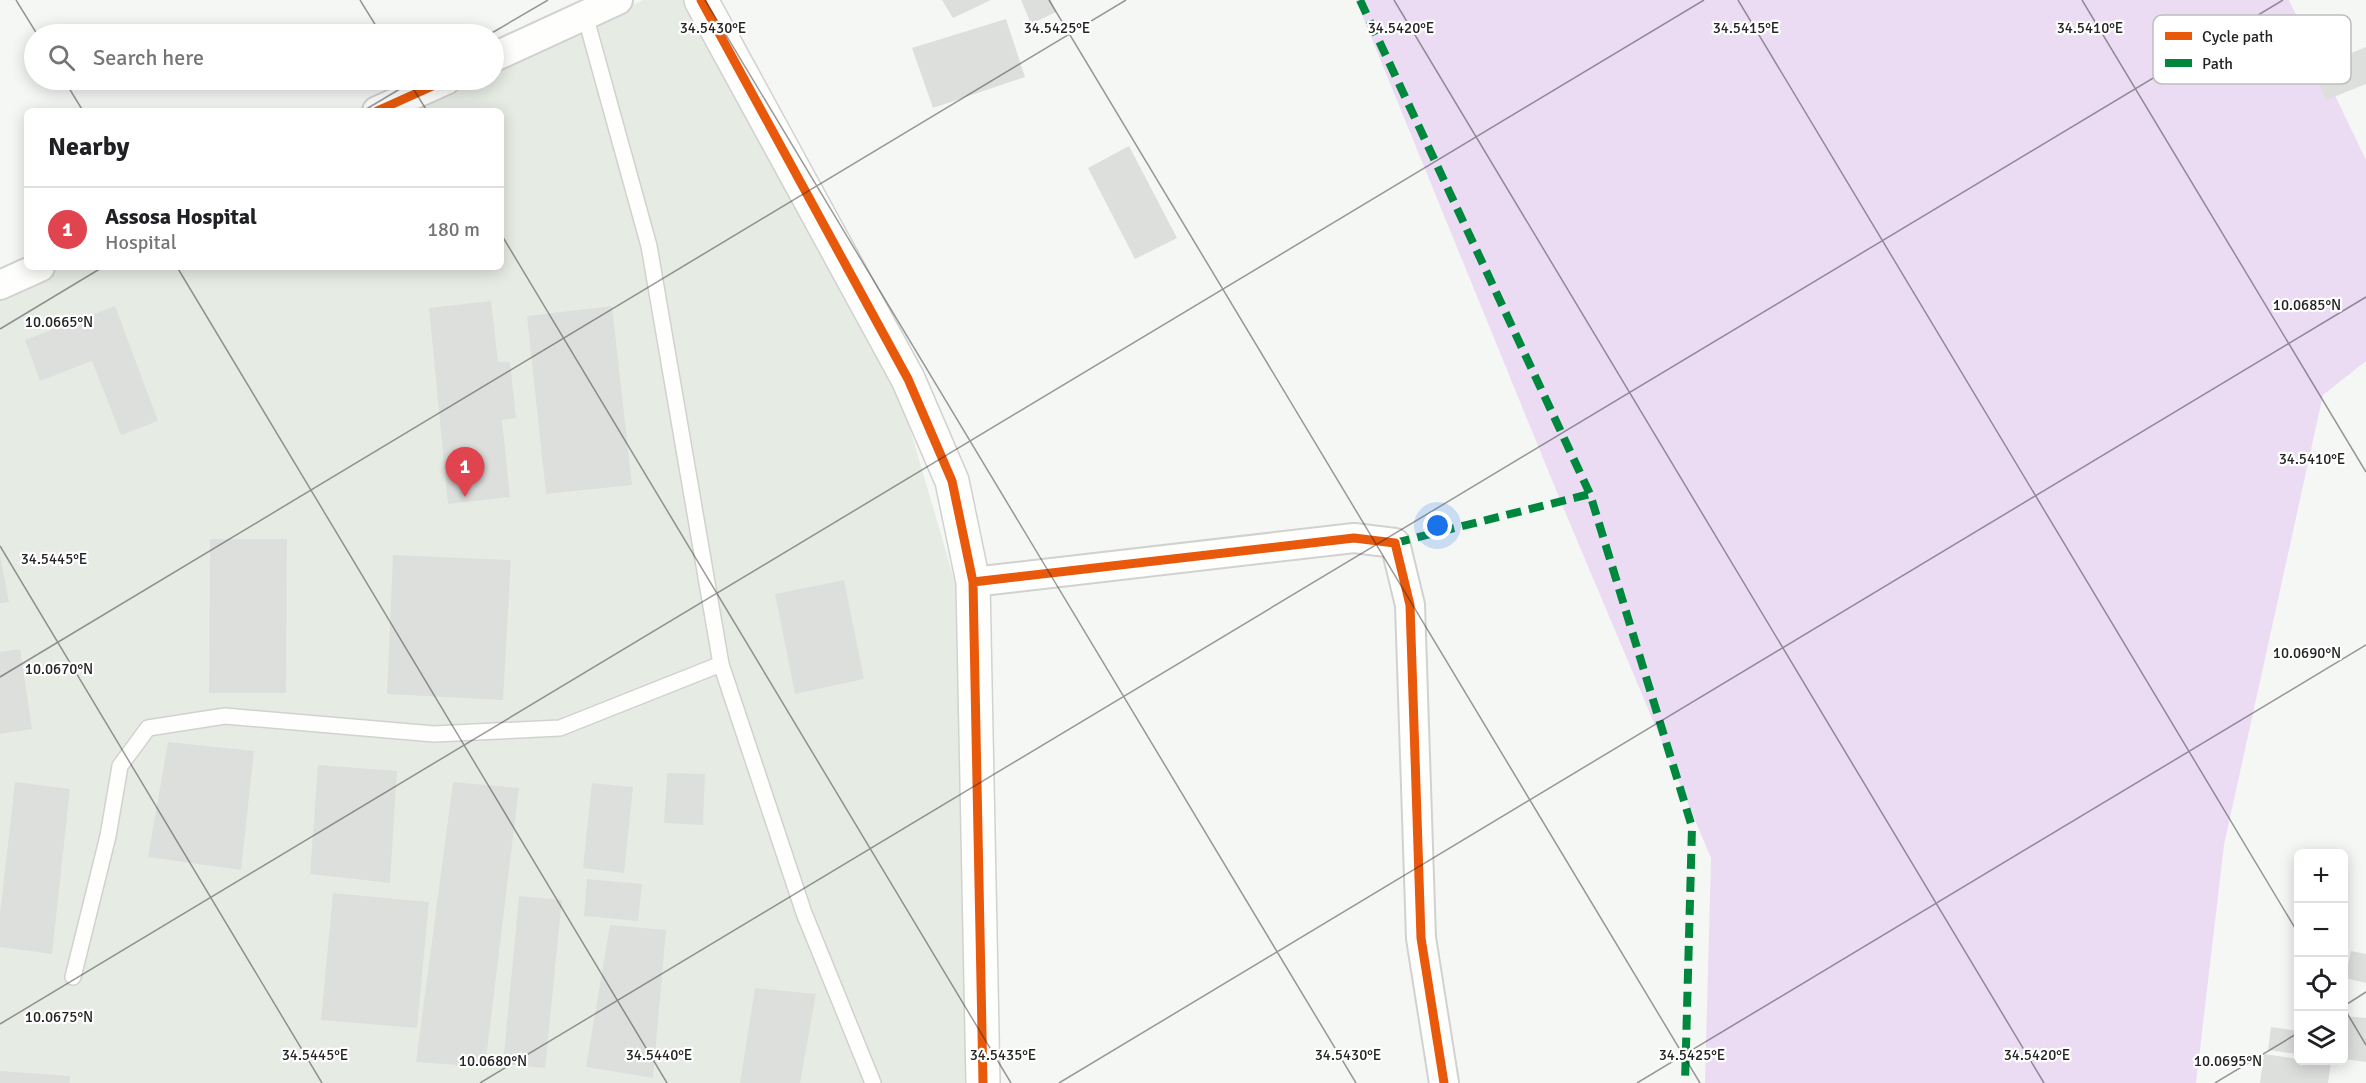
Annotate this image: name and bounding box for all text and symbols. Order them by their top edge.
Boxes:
legend [2153,15,2351,84]
text: 34.5430°E [680,19,746,37]
text: 34.5425°E [1024,19,1090,37]
text: 34.5420°E [1368,19,1434,37]
text: 34.5415°E [1713,19,1779,37]
text: 34.5410°E [2057,19,2123,37]
search box [24,24,504,90]
text: Cycle path [2202,27,2273,47]
icon: search [45,41,78,74]
text: Search here [93,44,204,71]
text: Path [2202,54,2233,74]
text: Nearby [48,131,129,163]
text: Assosa Hospital [105,203,257,230]
text: 1 [62,217,73,242]
text: 180 m [427,217,480,242]
text: Hospital [105,230,177,255]
text: 10.0685°N [2273,296,2341,314]
text: 10.0665°N [25,313,93,331]
pin: 1 [446,448,484,497]
text: 34.5410°E [2279,450,2345,468]
your location [1423,511,1452,540]
text: 34.5445°E [21,550,87,568]
text: 10.0690°N [2273,644,2341,662]
text: 10.0670°N [25,660,93,678]
map controls [2294,849,2348,1065]
button: + [2294,849,2348,903]
button: − [2294,903,2348,957]
button: locate [2294,957,2348,1011]
text: 10.0675°N [25,1008,93,1026]
button: layers [2294,1011,2348,1065]
text: 34.5445°E [282,1046,348,1064]
text: 34.5440°E [626,1046,692,1064]
text: 34.5435°E [970,1046,1036,1064]
text: 34.5430°E [1315,1046,1381,1064]
text: 34.5425°E [1659,1046,1725,1064]
text: 34.5420°E [2004,1046,2070,1064]
text: 10.0680°N [459,1052,527,1070]
text: 10.0695°N [2194,1052,2262,1070]

